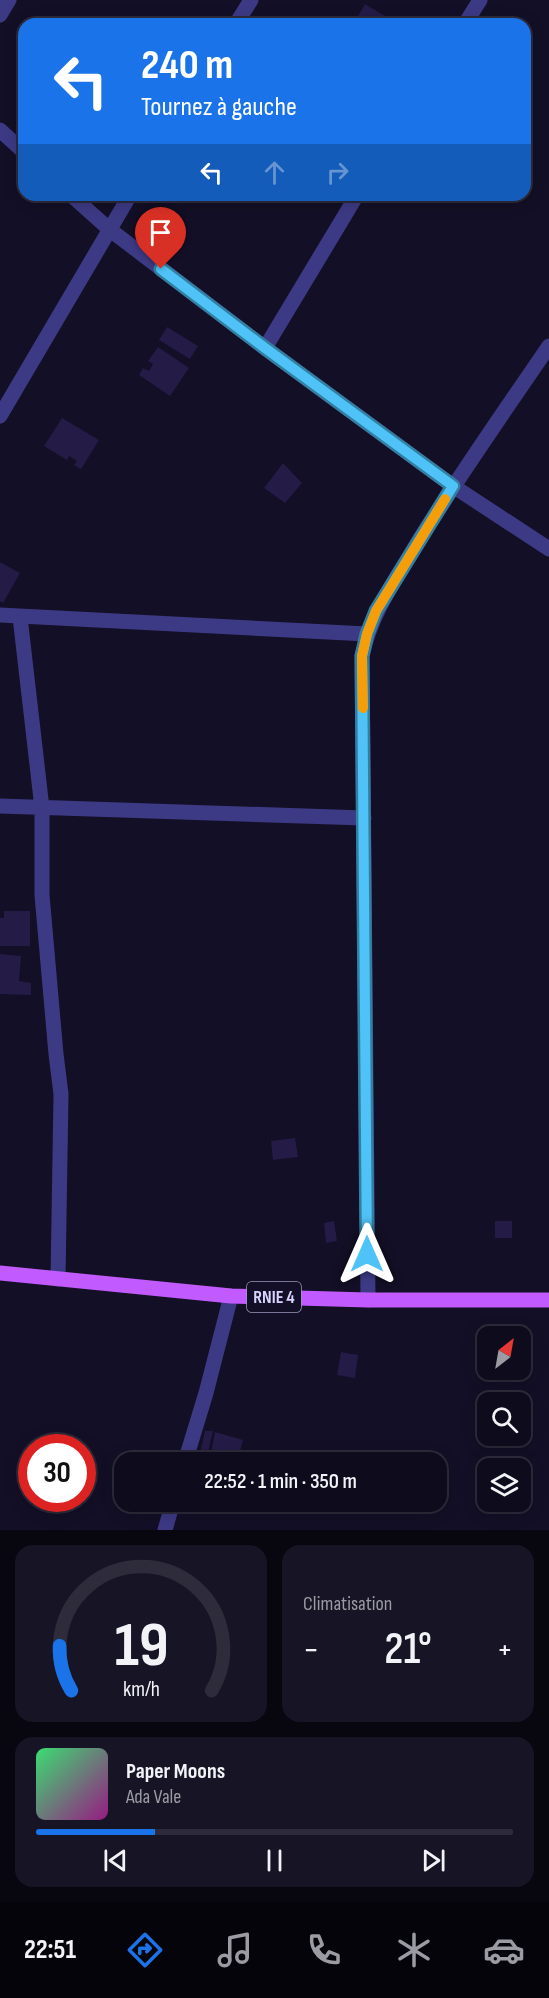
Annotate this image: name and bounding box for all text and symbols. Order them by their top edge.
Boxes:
text: 240 m [141,40,233,91]
icon: left [42,42,120,120]
text: Tournez à gauche [141,91,297,123]
icon: left [195,156,228,189]
icon: ahead [258,156,291,189]
icon: right [321,156,354,189]
pin [135,207,186,269]
icon: arrive [144,216,177,249]
position arrow [335,1222,399,1286]
road number: RNIE 4 [247,1282,301,1312]
north arrow [477,1326,531,1380]
map controls [477,1326,531,1512]
button: search [477,1392,531,1446]
speed limit sign: 30 [18,1434,96,1512]
button: layers [477,1458,531,1512]
text: 22:52 · 1 min · 350 m [204,1468,357,1495]
text: Climatisation [303,1592,392,1616]
text: 19 [114,1609,168,1684]
text: 21° [384,1622,432,1677]
text: − [303,1630,319,1670]
text: + [497,1630,513,1670]
text: km/h [122,1677,160,1702]
text: Paper Moons [126,1758,225,1785]
text: Ada Vale [126,1785,181,1809]
icon: previous [99,1844,132,1877]
icon: pause [258,1844,291,1877]
icon: next [417,1844,450,1877]
icon: directions [124,1929,166,1971]
icon: music [214,1929,256,1971]
icon: phone [303,1929,345,1971]
icon: climate [393,1929,435,1971]
icon: car [483,1929,525,1971]
text: 22:51 [24,1934,76,1966]

